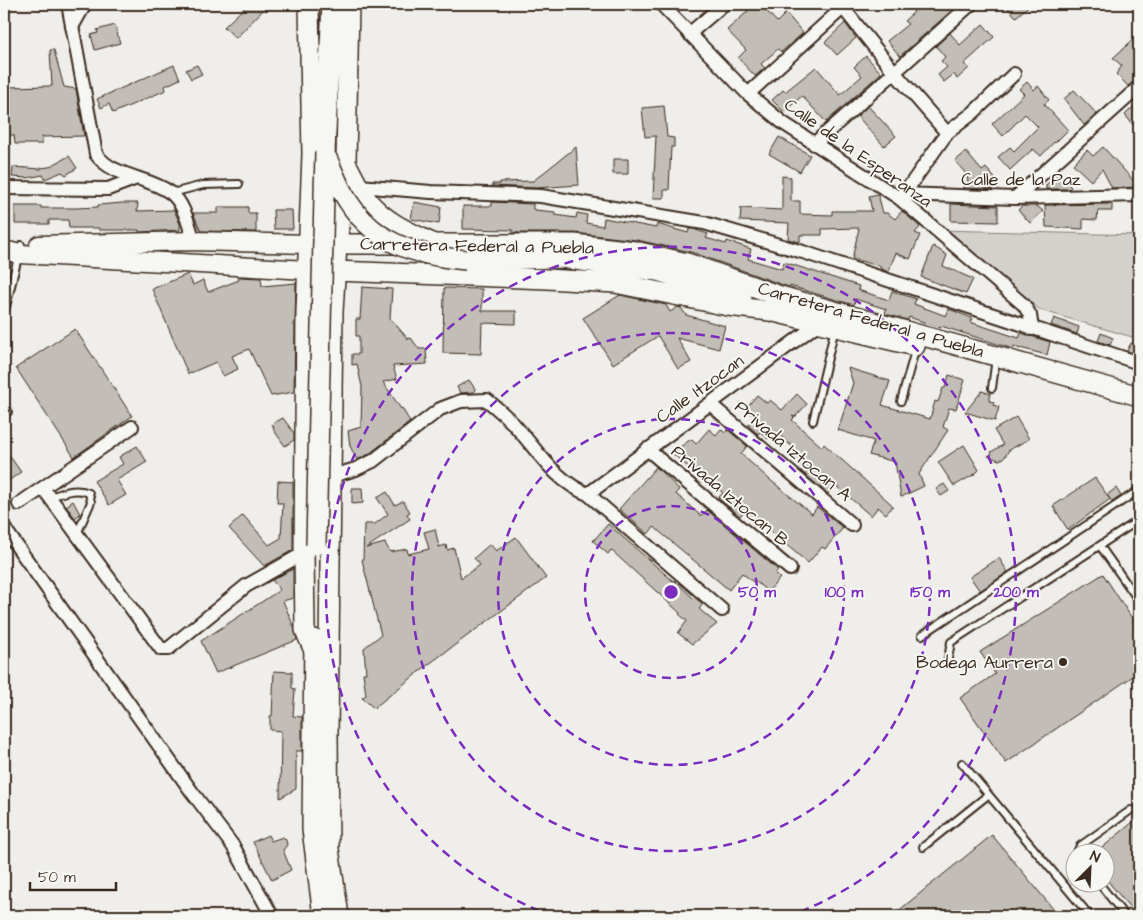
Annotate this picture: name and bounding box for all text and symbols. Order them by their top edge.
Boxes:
street label: Calle de la Esperanza [779,92,937,214]
street label: Calle de la Paz [961,167,1081,192]
street label: Carretera Federal a Puebla [360,231,594,261]
street label: Carretera Federal a Puebla [755,276,987,364]
street label: Calle Itzocan [651,349,749,429]
street label: Privada Iztocan A [729,395,857,508]
street label: Privada Iztocan B [666,439,794,553]
text: 50 m [738,582,776,603]
text: 100 m [825,582,864,603]
text: 150 m [910,582,950,603]
text: 200 m [992,582,1039,603]
centre of rings [662,583,680,601]
place label: Bodega Aurrera [916,650,1053,676]
marker: Bodega Aurrera [1057,656,1069,668]
north arrow [1066,842,1116,892]
text: N [1087,846,1103,868]
scale bar [30,860,116,892]
text: 50 m [38,867,76,888]

